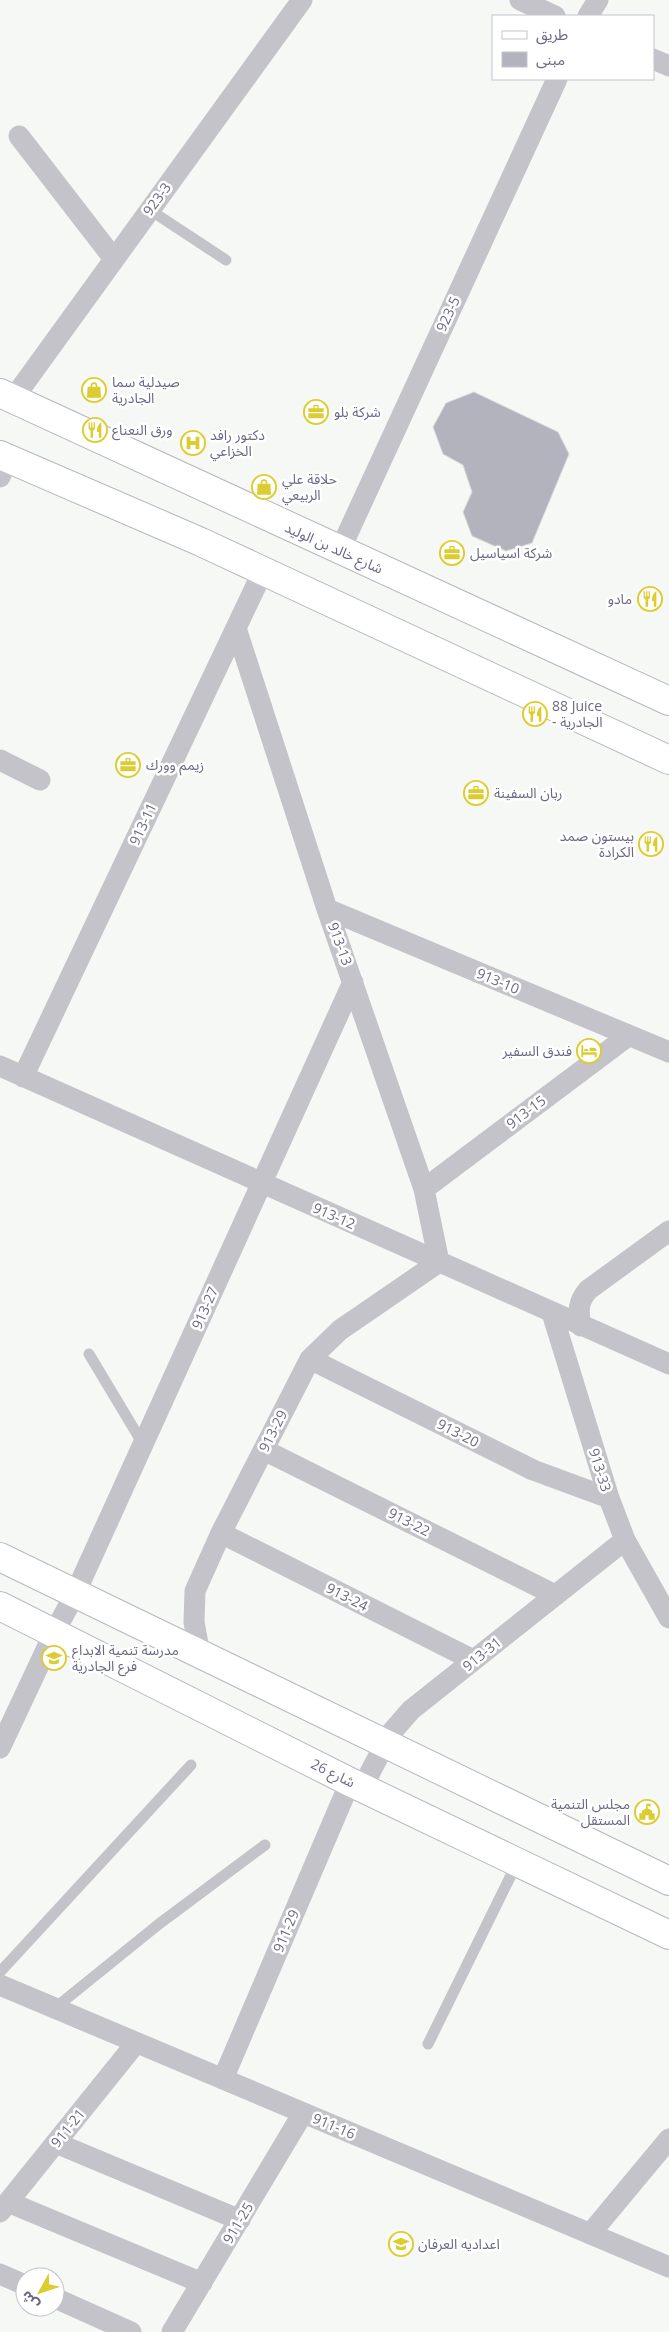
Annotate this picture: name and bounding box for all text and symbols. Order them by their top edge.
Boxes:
legend [492,15,654,80]
text: طريق [536,24,568,45]
text: مبنى [536,49,565,69]
street label: 923-3 [138,178,175,219]
street label: 923-5 [431,293,464,334]
place label: صيدلية سما الجادرية [112,372,180,407]
shop icon: صيدلية سما الجادرية [81,377,107,403]
office icon: شركة بلو [303,399,329,425]
place label: شركة بلو [334,402,381,421]
restaurant icon: ورق النعناع [82,417,108,443]
place label: ورق النعناع [112,420,173,441]
place label: دكتور رافد الخزاعي [210,425,265,462]
hospital icon: دكتور رافد الخزاعي [180,430,206,456]
place label: حلاقة علي الربيعي [282,469,337,506]
shop icon: حلاقة علي الربيعي [251,474,277,500]
street label: شارع خالد بن الوليد [281,517,386,580]
office icon: شركة اسياسيل [439,540,465,566]
place label: شركة اسياسيل [470,543,552,562]
restaurant icon: مادو [637,586,663,612]
place label: مادو [608,589,632,608]
place label: 88 Juice - الجادرية [552,696,603,731]
restaurant icon: 88 Juice - الجادرية [522,701,548,727]
office icon: زيمم وورك [115,752,141,778]
place label: زيمم وورك [146,755,204,776]
office icon: ربان السفينة [463,780,489,806]
place label: ربان السفينة [494,783,562,802]
street label: 913-11 [125,800,161,848]
place label: بيستون صمد الكرادة [560,826,634,861]
restaurant icon: بيستون صمد الكرادة [638,831,664,857]
street label: 913-13 [324,920,357,968]
street label: 913-10 [474,963,522,998]
hotel icon: فندق السفير [576,1038,602,1064]
place label: فندق السفير [501,1041,572,1060]
street label: 913-15 [502,1091,549,1133]
street label: 913-12 [310,1198,358,1233]
street label: 913-27 [187,1284,222,1332]
street label: 913-29 [254,1407,291,1455]
street label: 913-20 [434,1414,482,1451]
street label: 913-33 [585,1446,616,1494]
street label: 913-22 [385,1503,433,1540]
street label: 913-24 [323,1578,371,1615]
street label: 913-31 [458,1632,505,1675]
place label: مدرسة تنمية الابداع فرع الجادرية [72,1640,179,1677]
school or university icon: مدرسة تنمية الابداع فرع الجادرية [41,1645,67,1671]
street label: شارع 26 [307,1754,358,1793]
place label: مجلس التنمية المستقل [551,1794,630,1829]
public building icon: مجلس التنمية المستقل [634,1799,660,1825]
street label: 911-29 [268,1907,303,1955]
street label: 911-21 [46,2104,89,2151]
street label: 911-16 [310,2108,358,2143]
street label: 911-25 [218,2199,257,2247]
school or university icon: اعداديه العرفان [388,2231,414,2257]
place label: اعداديه العرفان [418,2234,500,2253]
north arrow [15,2267,65,2317]
text: ش [16,2287,43,2314]

